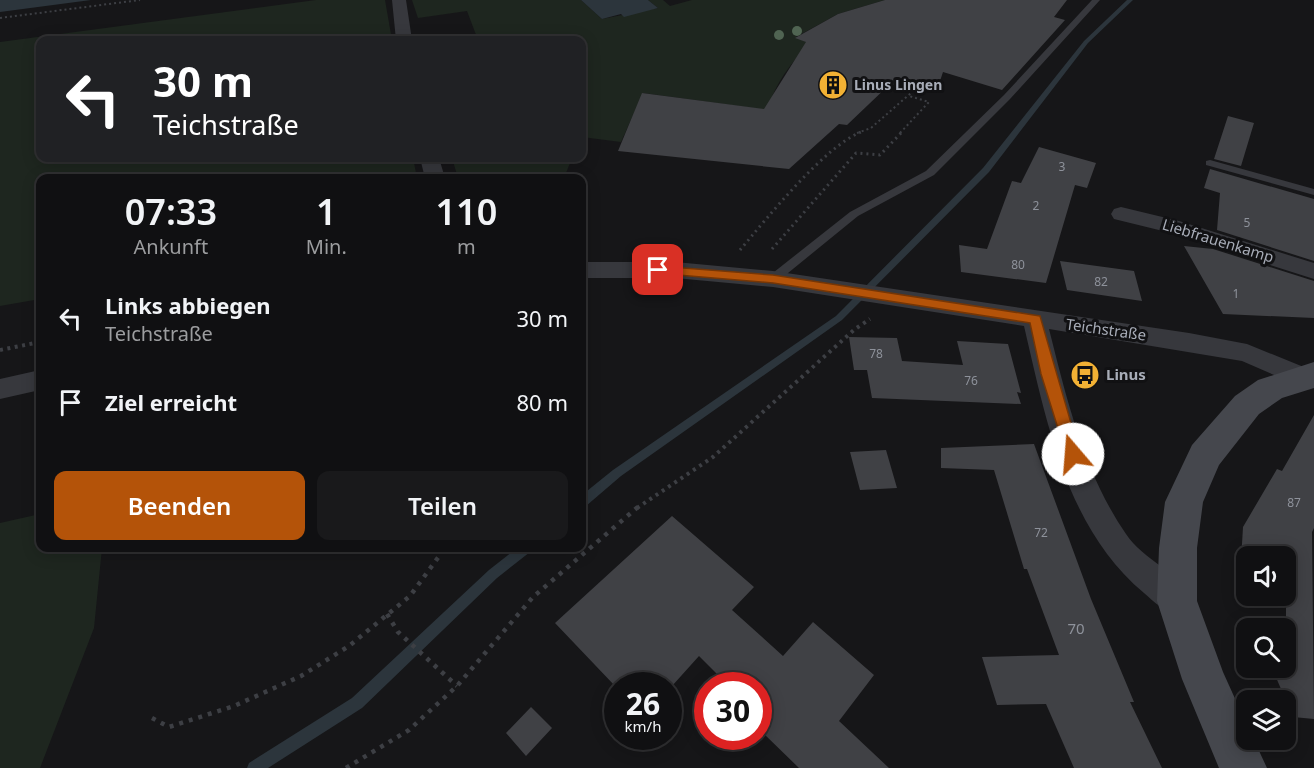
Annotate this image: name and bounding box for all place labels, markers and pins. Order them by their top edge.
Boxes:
building icon: Linus Lingen [817,69,849,101]
place label: Linus Lingen [854,75,942,94]
pin [632,244,683,295]
bus stop icon: Linus [1069,359,1101,391]
place label: Linus [1106,364,1146,384]

